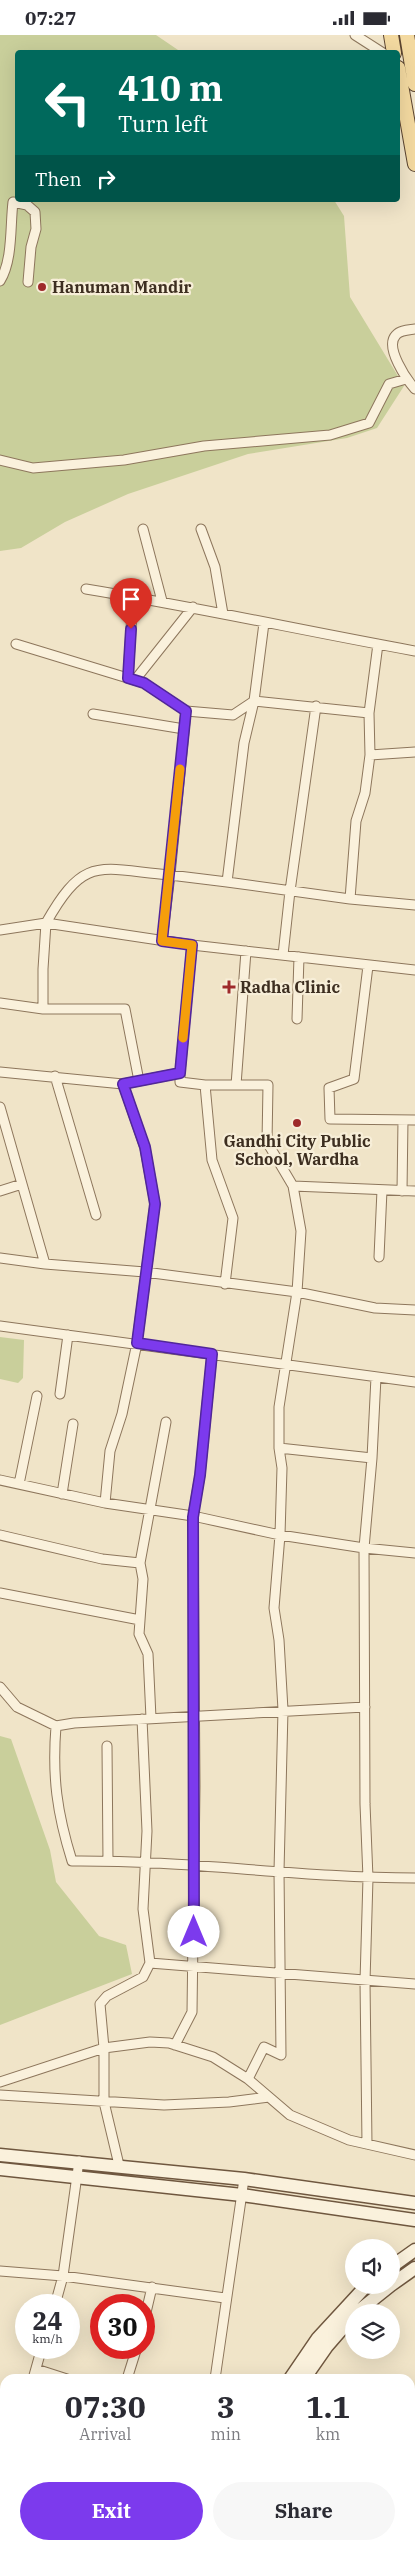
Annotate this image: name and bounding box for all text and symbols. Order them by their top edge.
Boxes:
text: 07:27 [25,6,76,30]
text: 410 m [118,65,223,111]
icon: left [35,70,100,135]
text: Turn left [118,109,208,138]
icon: right [92,165,120,193]
text: Then [35,167,82,191]
place label: Hanuman Mandir [52,277,192,297]
marker: Hanuman Mandir [36,281,48,293]
pin [110,578,152,629]
icon: arrive [117,585,145,613]
place label: Radha Clinic [240,977,340,997]
marker: Radha Clinic [222,980,236,994]
marker: Gandhi City Public School, Wardha [291,1117,303,1129]
place label: Gandhi City Public School, Wardha [223,1131,371,1169]
position arrow [167,1905,219,1957]
map controls [345,2239,400,2359]
button: sound [345,2239,400,2294]
speed limit sign: 30 [90,2294,155,2359]
text: 24 [32,2304,63,2337]
button: layers [345,2304,400,2359]
text: km/h [32,2331,63,2346]
text: 07:30 [65,2387,146,2426]
text: 3 [217,2387,235,2426]
text: 1.1 [306,2387,350,2426]
text: Arrival [79,2424,131,2444]
text: min [211,2424,241,2444]
text: km [316,2424,340,2444]
button: Exit [20,2482,203,2540]
button: Share [213,2482,395,2540]

